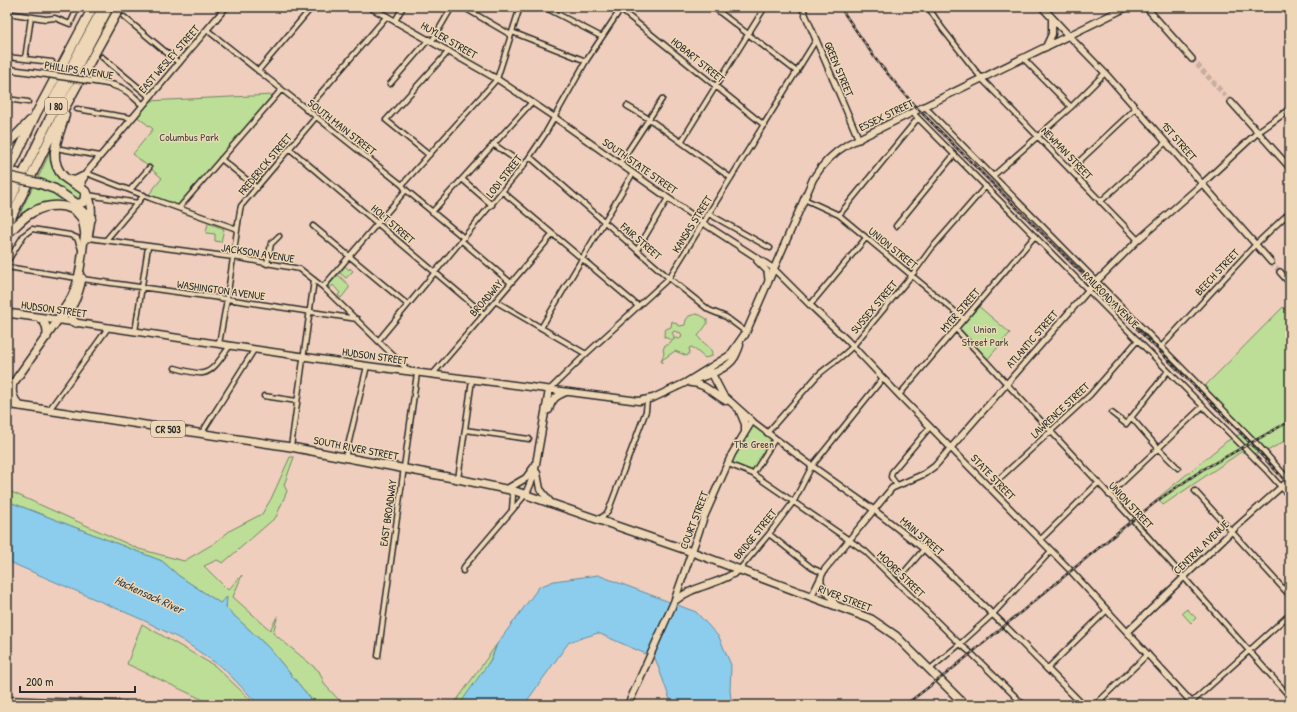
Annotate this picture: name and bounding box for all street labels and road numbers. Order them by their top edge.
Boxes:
street label: HUYLER STREET [418,18,480,62]
street label: EAST WESLEY STREET [135,21,203,96]
street label: HOBART STREET [668,34,728,86]
street label: GREEN STREET [821,39,857,99]
street label: PHILLIPS AVENUE [43,58,115,82]
street label: ESSEX STREET [856,95,916,134]
street label: SOUTH MAIN STREET [305,96,380,159]
road number: I 80 [45,98,67,114]
street label: 1ST STREET [1158,119,1200,164]
street label: NEWMAN STREET [1038,124,1096,183]
street label: FREDERICK STREET [235,130,295,198]
street label: SOUTH STATE STREET [600,135,681,198]
street label: LODI STREET [483,151,526,200]
street label: KANSAS STREET [669,192,716,255]
street label: HOLT STREET [368,201,418,247]
street label: FAIR STREET [617,219,665,263]
street label: UNION STREET [866,224,921,273]
street label: JACKSON AVENUE [220,240,296,266]
street label: BEECH STREET [1192,245,1243,298]
street label: RAILROAD AVENUE [1080,269,1142,331]
street label: WASHINGTON AVENUE [176,277,266,303]
street label: BROADWAY [466,277,506,319]
street label: SUSSEX STREET [848,277,901,336]
street label: MYER STREET [937,284,984,335]
street label: HUDSON STREET [20,297,89,321]
street label: ATLANTIC STREET [1003,307,1062,371]
street label: HUDSON STREET [341,344,410,368]
street label: LAWRENCE STREET [1028,379,1093,441]
road number: CR 503 [151,421,185,437]
street label: SOUTH RIVER STREET [312,433,400,463]
street label: STATE STREET [968,451,1019,503]
street label: EAST BROADWAY [376,479,400,547]
street label: UNION STREET [1106,479,1157,532]
street label: COURT STREET [677,488,712,551]
street label: BRIDGE STREET [730,505,780,562]
street label: MAIN STREET [897,514,947,559]
street label: CENTRAL AVENUE [1170,517,1232,577]
street label: MOORE STREET [874,548,928,601]
street label: RIVER STREET [816,581,875,615]

